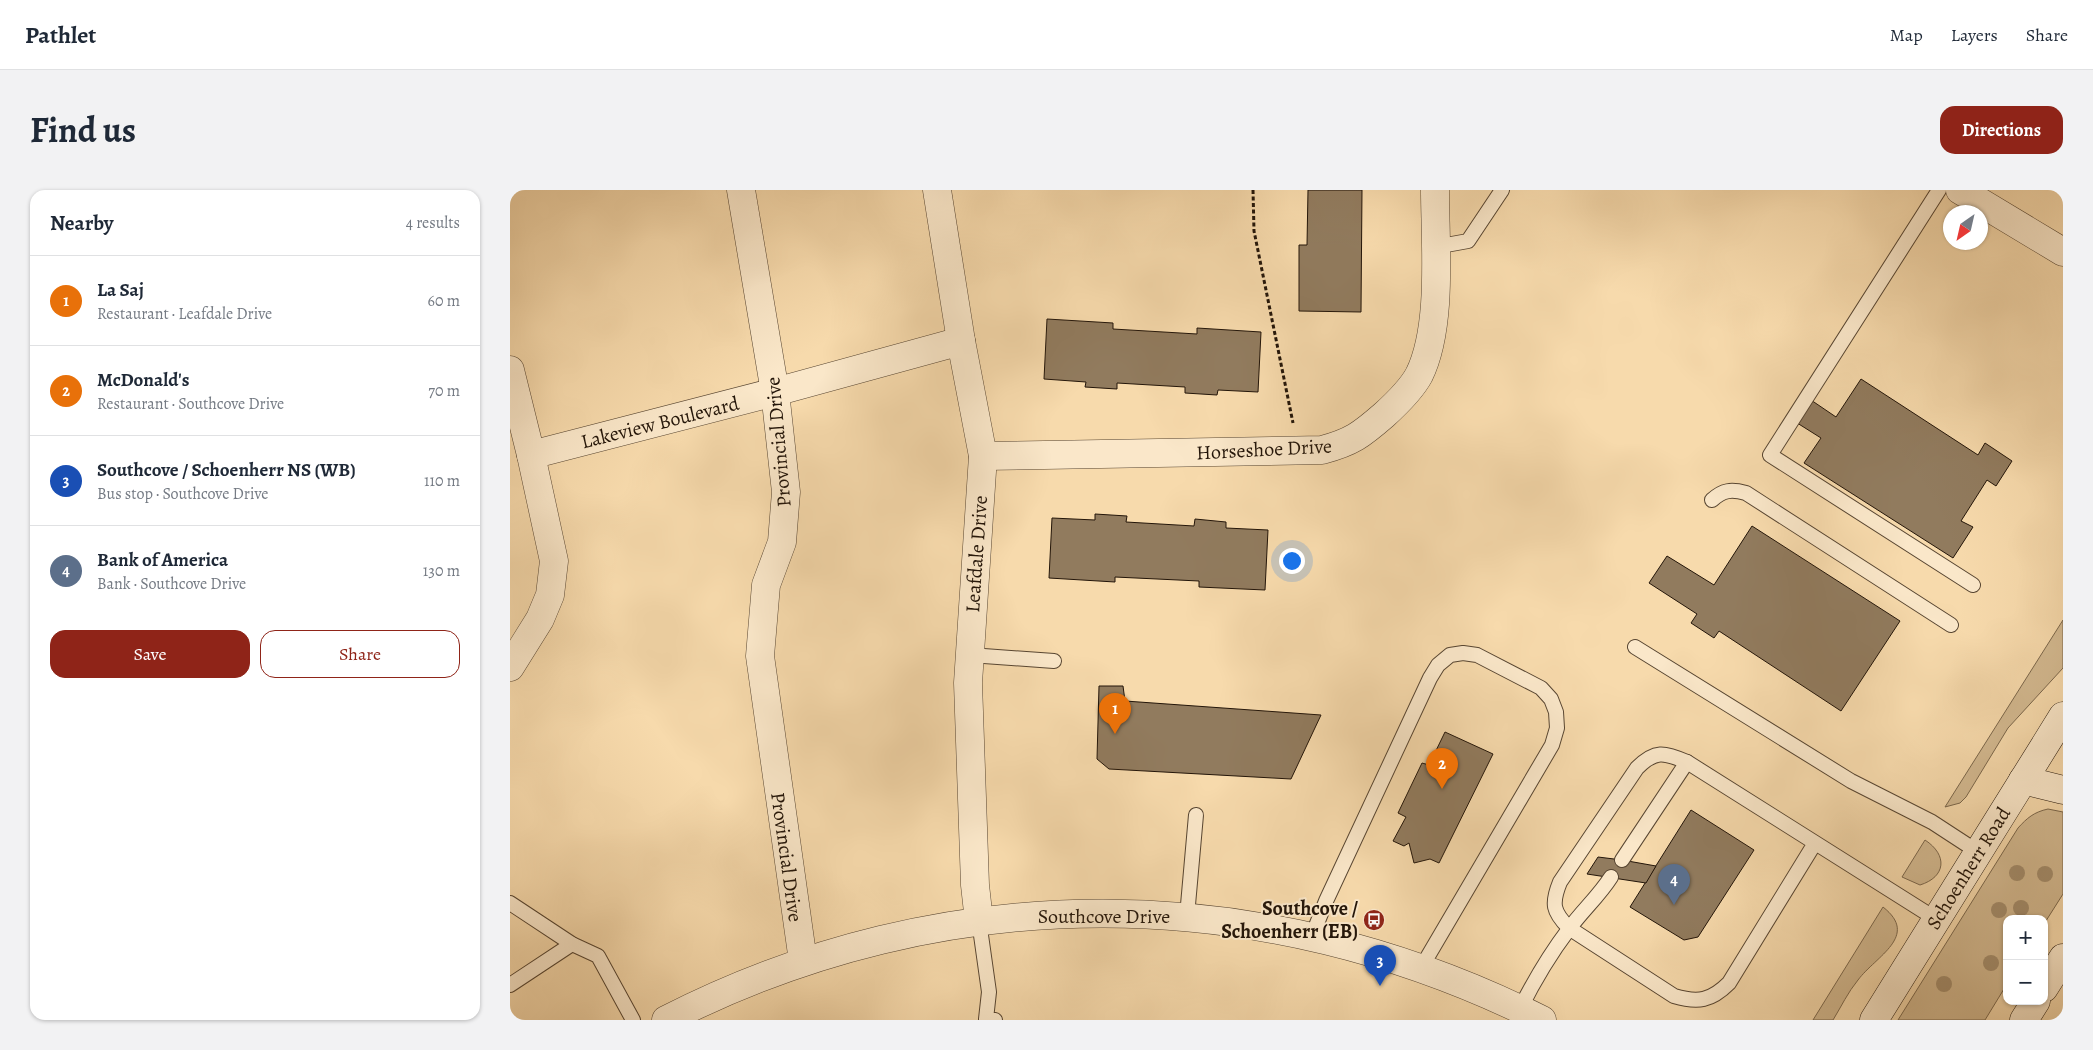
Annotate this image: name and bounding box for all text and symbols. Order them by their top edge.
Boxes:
text: Pathlet [25,19,96,51]
text: Map [1890,23,1923,47]
text: Layers [1951,23,1998,47]
text: Share [2026,23,2068,47]
text: Find us [30,106,136,154]
button: Directions [1940,106,2063,154]
north arrow [1943,205,1988,250]
text: Nearby [50,209,113,237]
text: 4 results [406,212,460,234]
text: La Saj [97,277,144,303]
text: 1 [63,290,69,312]
text: 60 m [428,290,460,312]
text: Restaurant · Leafdale Drive [97,303,272,325]
text: McDonald's [97,367,189,393]
street label: Provincial Drive [759,376,798,508]
text: 2 [62,380,70,402]
text: 70 m [428,380,460,402]
street label: Lakeview Boulevard [578,390,742,455]
text: Restaurant · Southcove Drive [97,393,284,415]
street label: Horseshoe Drive [1196,432,1333,467]
text: Southcove / Schoenherr NS (WB) [97,457,356,483]
text: 3 [63,470,69,492]
text: 110 m [424,470,460,492]
text: Bus stop · Southcove Drive [97,483,268,505]
street label: Leafdale Drive [959,494,994,614]
text: Bank of America [97,547,228,573]
your location [1279,548,1305,574]
text: 4 [62,560,70,582]
text: 130 m [423,560,460,582]
text: Bank · Southcove Drive [97,573,246,595]
button: Save [50,630,250,678]
button: Share [260,630,460,678]
pin: 1 [1099,693,1131,734]
pin: 2 [1426,748,1458,789]
street label: Provincial Drive [764,791,809,924]
street label: Schoenherr Road [1920,802,2017,935]
pin: 4 [1658,864,1690,905]
place label: Southcove / Schoenherr (EB) [1221,895,1358,945]
street label: Southcove Drive [1038,903,1170,930]
bus stop icon: Southcove / Schoenherr (EB) [1362,908,1386,932]
map controls [2003,915,2048,1005]
button: + [2003,915,2048,960]
pin: 3 [1364,945,1396,986]
button: − [2003,960,2048,1005]

